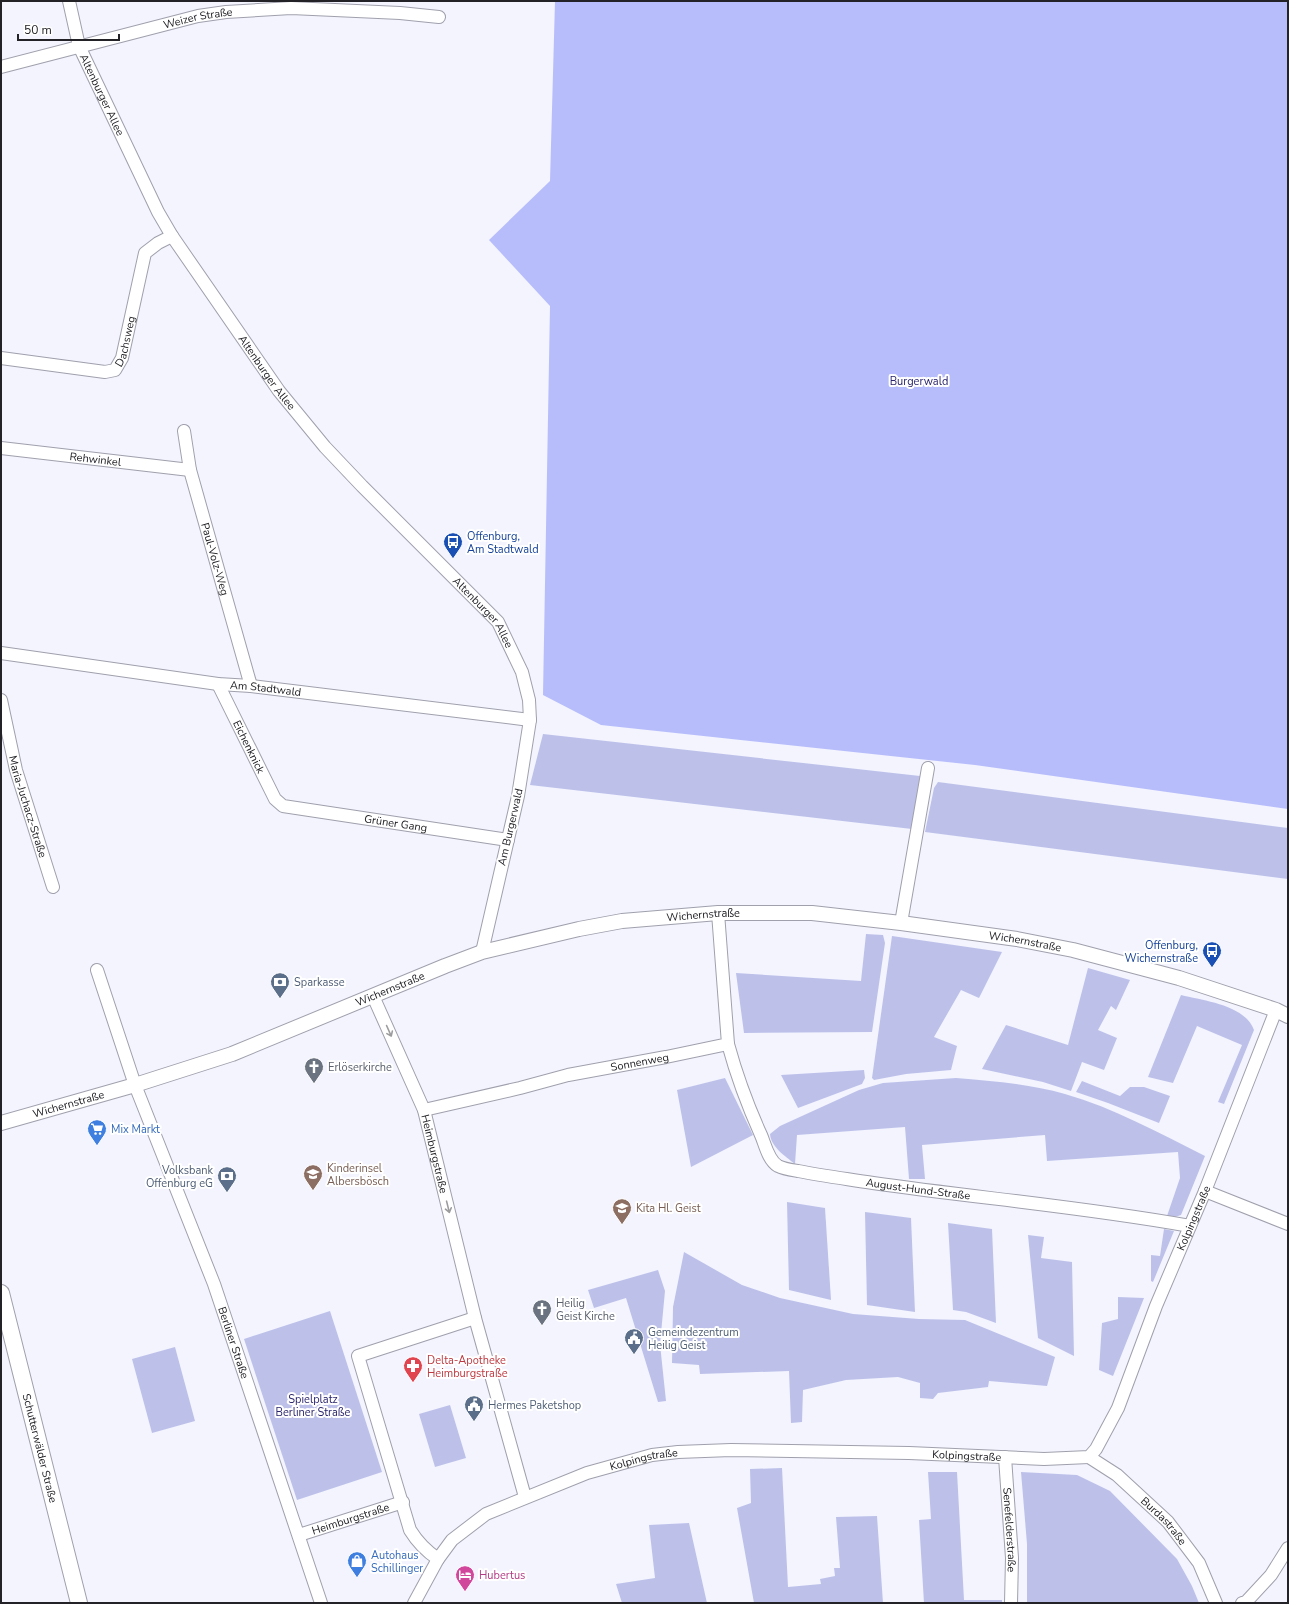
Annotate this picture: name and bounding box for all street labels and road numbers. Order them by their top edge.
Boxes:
street label: Weizer Straße [162,5,233,33]
street label: Altenburger Allee [76,52,128,138]
street label: Dachsweg [111,315,139,370]
street label: Altenburger Allee [235,332,299,413]
street label: Rehwinkel [69,449,123,470]
street label: Paul-Volz-Weg [197,521,232,597]
street label: Altenburger Allee [449,574,516,651]
street label: Am Stadtwald [229,678,302,700]
street label: Eichenknick [229,718,268,776]
street label: Maria-Juchacz-Straße [5,754,50,860]
street label: Am Burgerwald [494,787,527,867]
street label: Grüner Gang [363,811,428,836]
street label: Wichernstraße [666,906,740,925]
street label: Wichernstraße [988,928,1063,956]
street label: Wichernstraße [353,968,427,1010]
street label: Sonnenweg [609,1050,670,1075]
street label: Wichernstraße [31,1087,106,1122]
street label: Heimburgstraße [417,1113,451,1195]
street label: August-Hund-Straße [865,1175,971,1204]
street label: Kolpingstraße [1173,1183,1214,1253]
street label: Berliner Straße [214,1305,252,1381]
street label: Schutterwälder Straße [19,1392,61,1505]
street label: Kolpingstraße [608,1445,679,1474]
street label: Kolpingstraße [932,1447,1002,1465]
street label: Senefelderstraße [999,1487,1019,1573]
street label: Burdastraße [1137,1494,1190,1548]
street label: Heimburgstraße [310,1500,391,1538]

